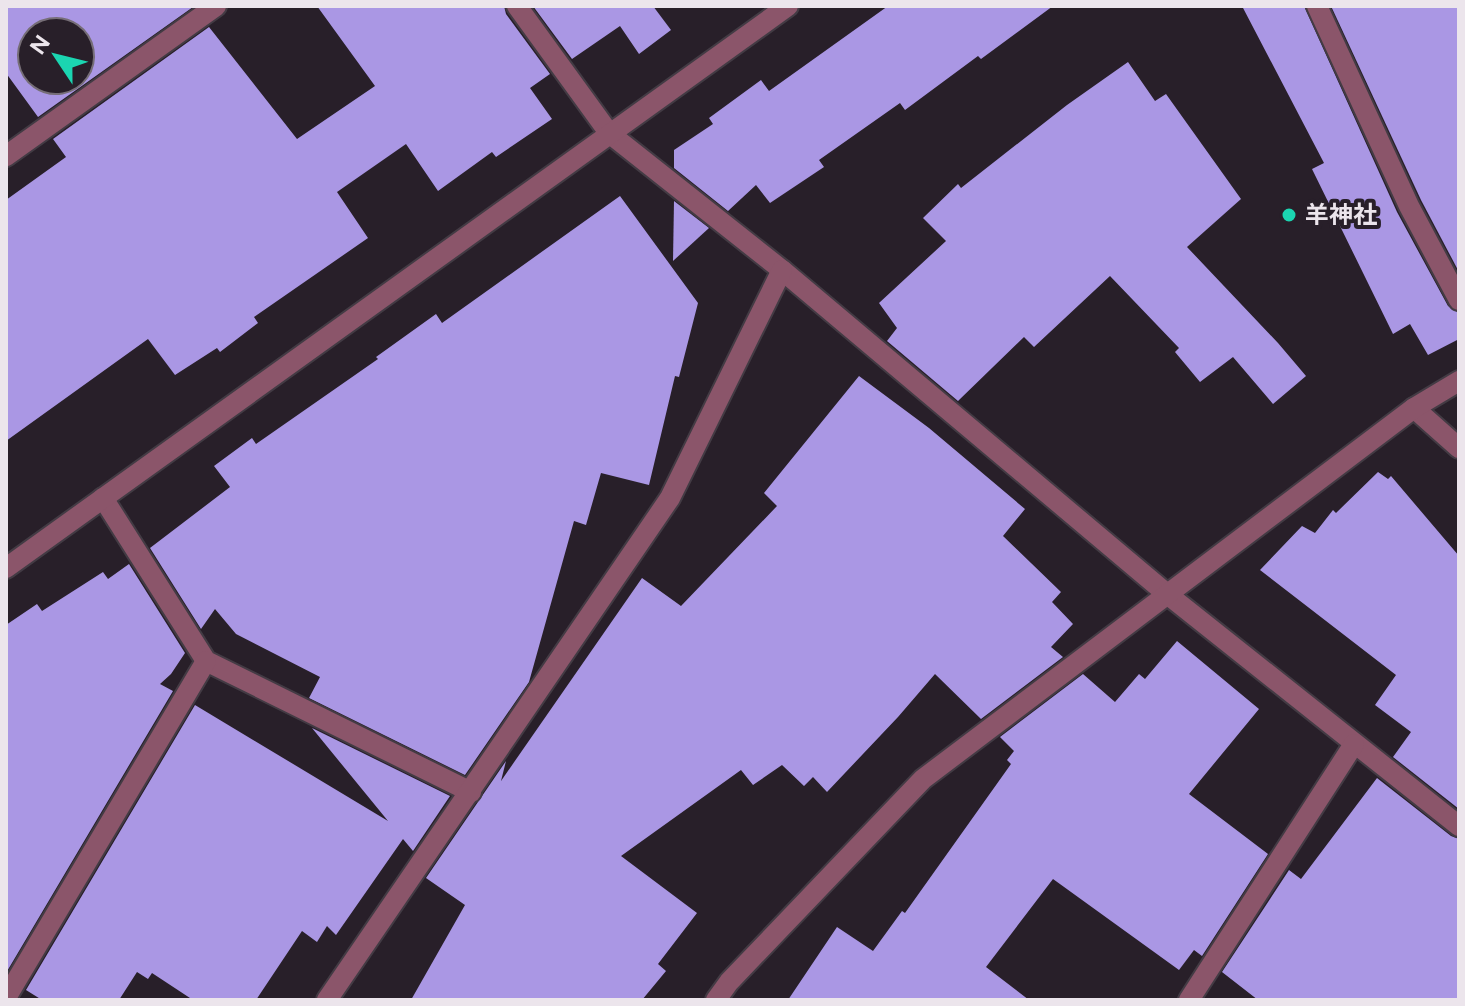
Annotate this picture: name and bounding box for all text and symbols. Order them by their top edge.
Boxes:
north arrow [16,16,96,96]
text: N [24,30,56,60]
place label: 羊神社 [1305,200,1377,229]
marker: 羊神社 [1280,206,1298,224]

